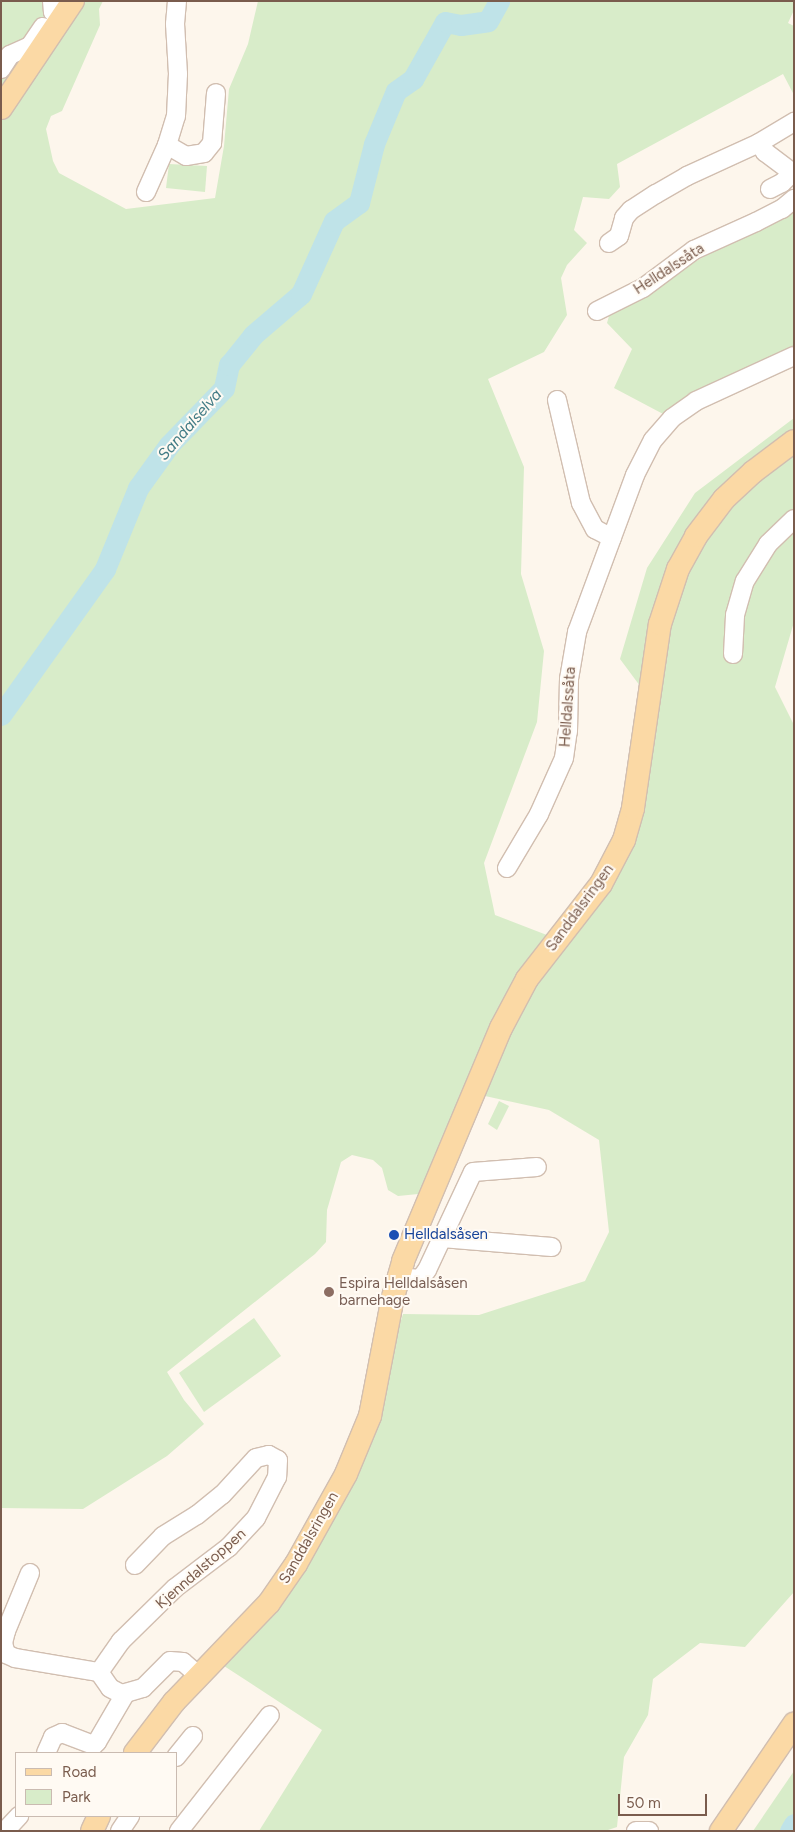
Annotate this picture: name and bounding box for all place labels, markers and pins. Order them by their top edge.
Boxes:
place label: Helldalsåsen [404,1226,488,1244]
marker: Helldalsåsen [388,1229,400,1241]
place label: Espira Helldalsåsen barnehage [339,1274,468,1309]
marker: Espira Helldalsåsen barnehage [323,1286,335,1298]

